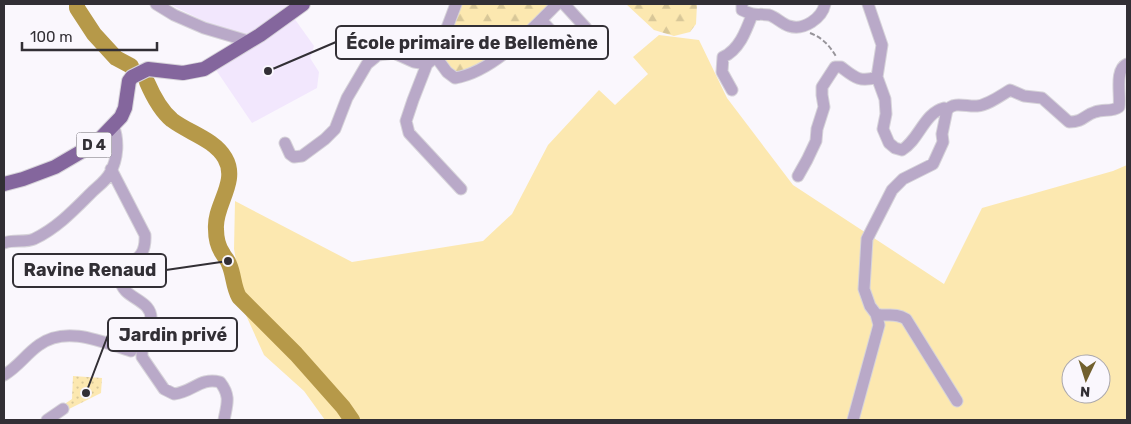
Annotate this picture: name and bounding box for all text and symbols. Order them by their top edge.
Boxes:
scale bar [22,20,158,52]
callout: École primaire de Bellemène [336,26,608,59]
text: 100 m [30,28,72,46]
text: École primaire de Bellemène [346,32,598,54]
road number: D 4 [76,132,112,158]
callout: Ravine Renaud [13,254,166,287]
text: Ravine Renaud [24,259,156,281]
callout: Jardin privé [108,318,237,351]
text: Jardin privé [119,324,227,346]
north arrow [1061,354,1111,404]
text: N [1080,383,1091,400]

